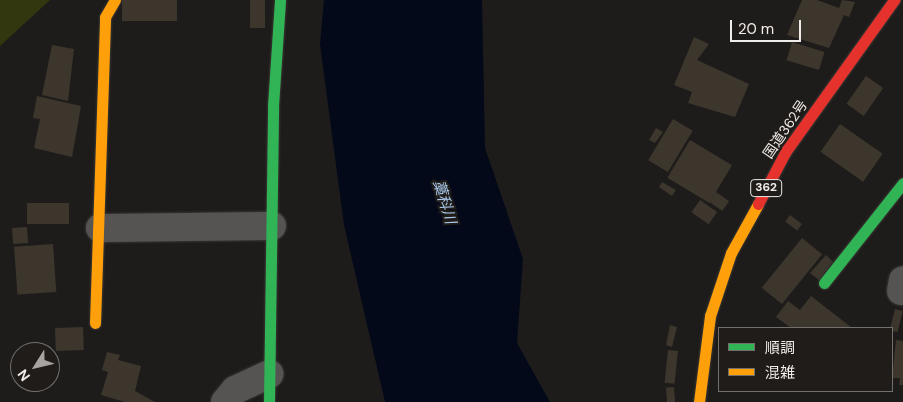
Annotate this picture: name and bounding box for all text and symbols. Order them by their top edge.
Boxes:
scale bar [733,10,804,42]
text: 20 m [738,19,774,39]
street label: 国道362号 [759,97,811,161]
water label: 藁科川 [429,178,459,226]
road number: 362 [750,178,782,198]
legend [718,327,893,392]
text: 順調 [765,338,795,358]
north arrow [10,342,60,392]
text: 混雑 [765,363,795,383]
text: N [13,366,34,385]

